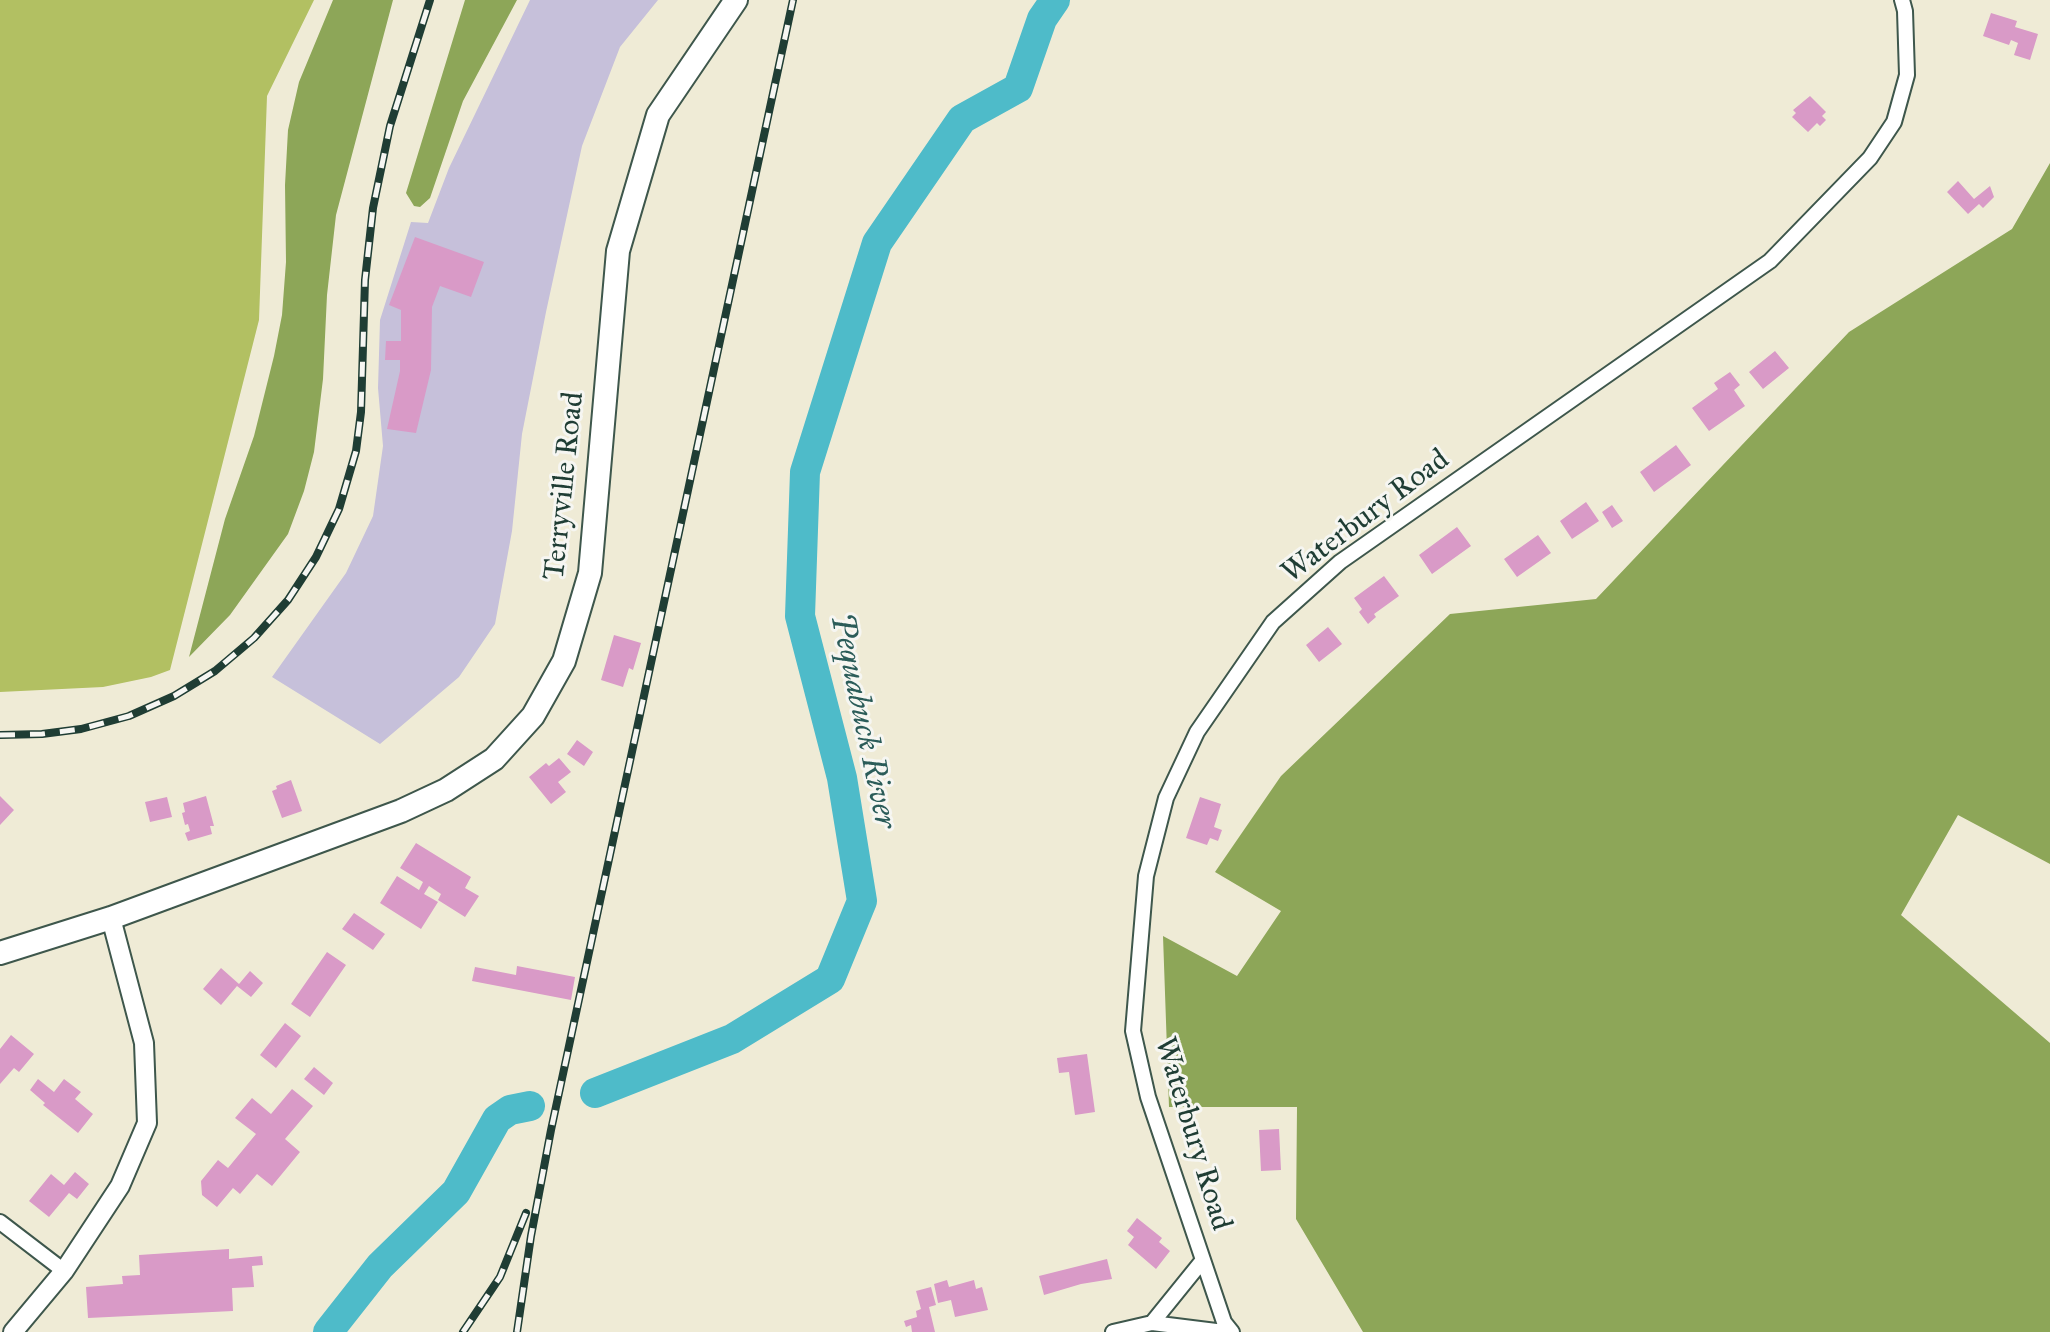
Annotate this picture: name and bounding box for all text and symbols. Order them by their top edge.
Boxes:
street label: Terryville Road [537,390,593,582]
street label: Waterbury Road [1275,442,1457,592]
water label: Pequabuck River [820,610,904,832]
street label: Waterbury Road [1146,1033,1238,1235]

